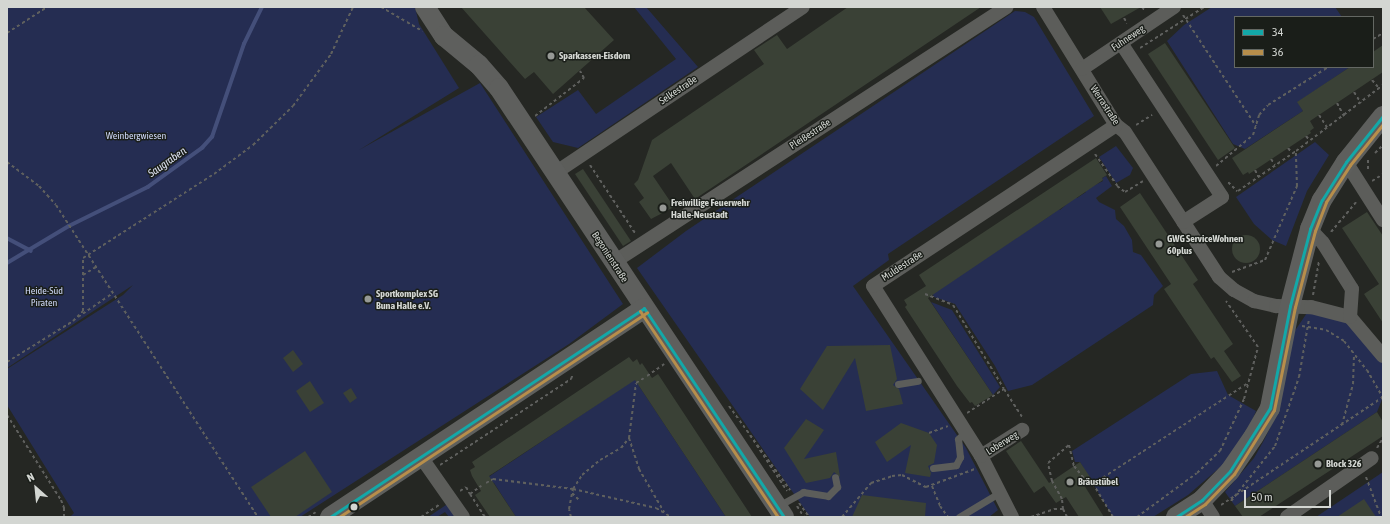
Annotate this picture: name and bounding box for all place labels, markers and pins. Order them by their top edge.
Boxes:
place label: Sparkassen-Eisdom [559,50,630,62]
marker: Sparkassen-Eisdom [546,51,556,61]
place label: Freiwillige Feuerwehr Halle-Neustadt [671,196,749,220]
marker: Freiwillige Feuerwehr Halle-Neustadt [658,203,668,213]
place label: GWG ServiceWohnen 60plus [1167,232,1243,256]
marker: GWG ServiceWohnen 60plus [1154,239,1164,249]
place label: Sportkomplex SG Buna Halle e.V. [376,287,438,310]
marker: Sportkomplex SG Buna Halle e.V. [363,294,373,304]
place label: Block 326 [1326,458,1362,470]
marker: Block 326 [1313,459,1323,469]
place label: Bräustübel [1078,476,1118,488]
marker: Bräustübel [1065,477,1075,487]
unlabelled marker [349,502,359,512]

